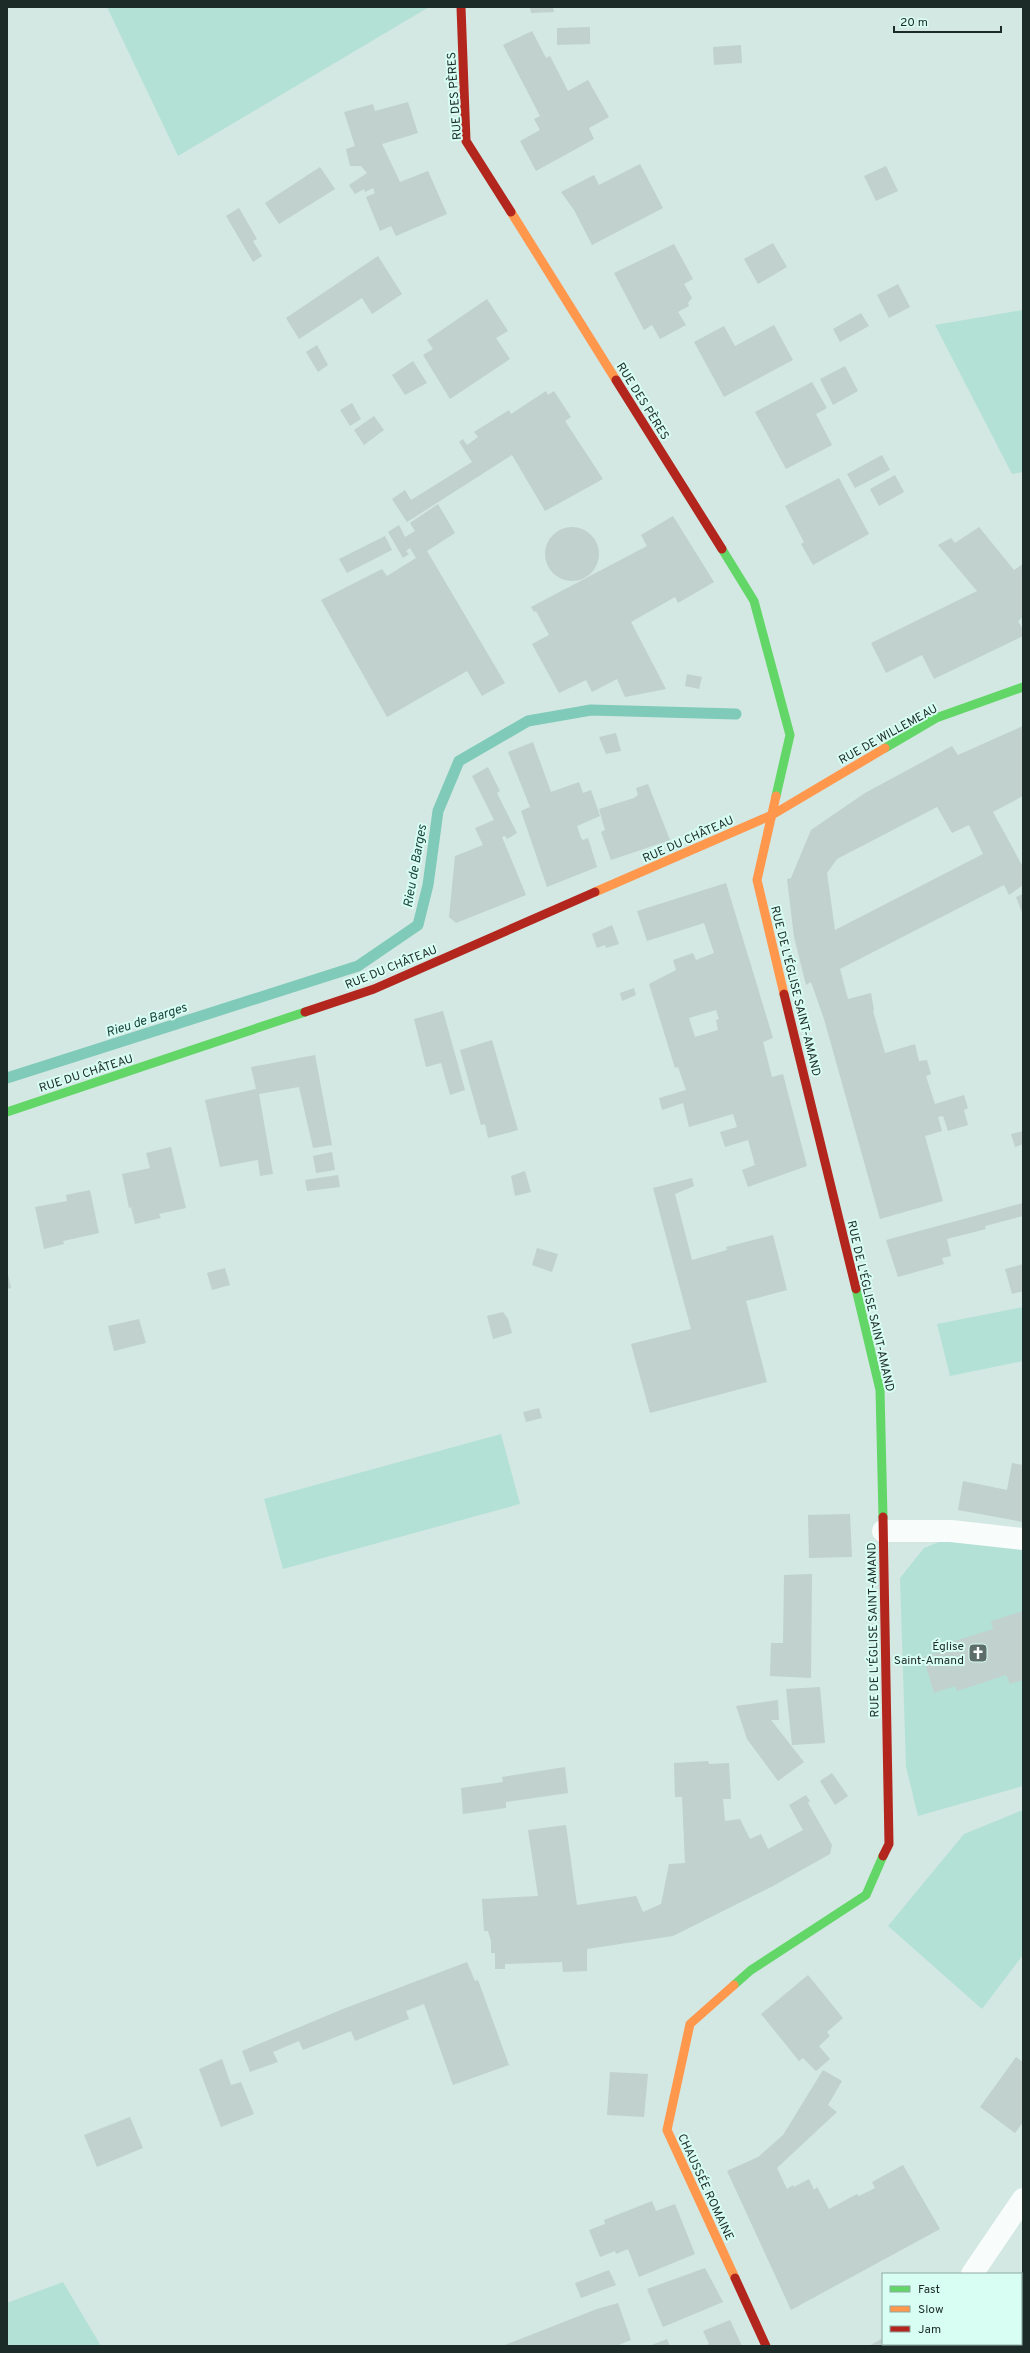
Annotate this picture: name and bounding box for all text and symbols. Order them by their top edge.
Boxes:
scale bar [894,8,1001,34]
text: 20 m [900,15,928,31]
street label: RUE DES PÈRES [444,51,466,141]
street label: RUE DES PÈRES [612,360,672,443]
street label: RUE DE WILLEMEAU [836,701,941,769]
street label: RUE DU CHÂTEAU [640,813,736,867]
water label: Rieu de Barges [401,823,431,909]
street label: RUE DE L'ÉGLISE SAINT-AMAND [766,904,824,1078]
street label: RUE DU CHÂTEAU [343,942,440,994]
water label: Rieu de Barges [104,1000,189,1042]
street label: RUE DU CHÂTEAU [37,1051,135,1097]
street label: RUE DE L'ÉGLISE SAINT-AMAND [843,1219,898,1393]
street label: RUE DE L'ÉGLISE SAINT-AMAND [864,1542,884,1718]
place label: Église Saint-Amand [894,1639,964,1669]
church icon: Église Saint-Amand [967,1642,989,1664]
street label: CHAUSSÉE ROMAINE [673,2131,737,2243]
legend [882,2273,1022,2345]
text: Fast [918,2282,940,2298]
text: Slow [918,2302,944,2318]
text: Jam [918,2322,941,2338]

